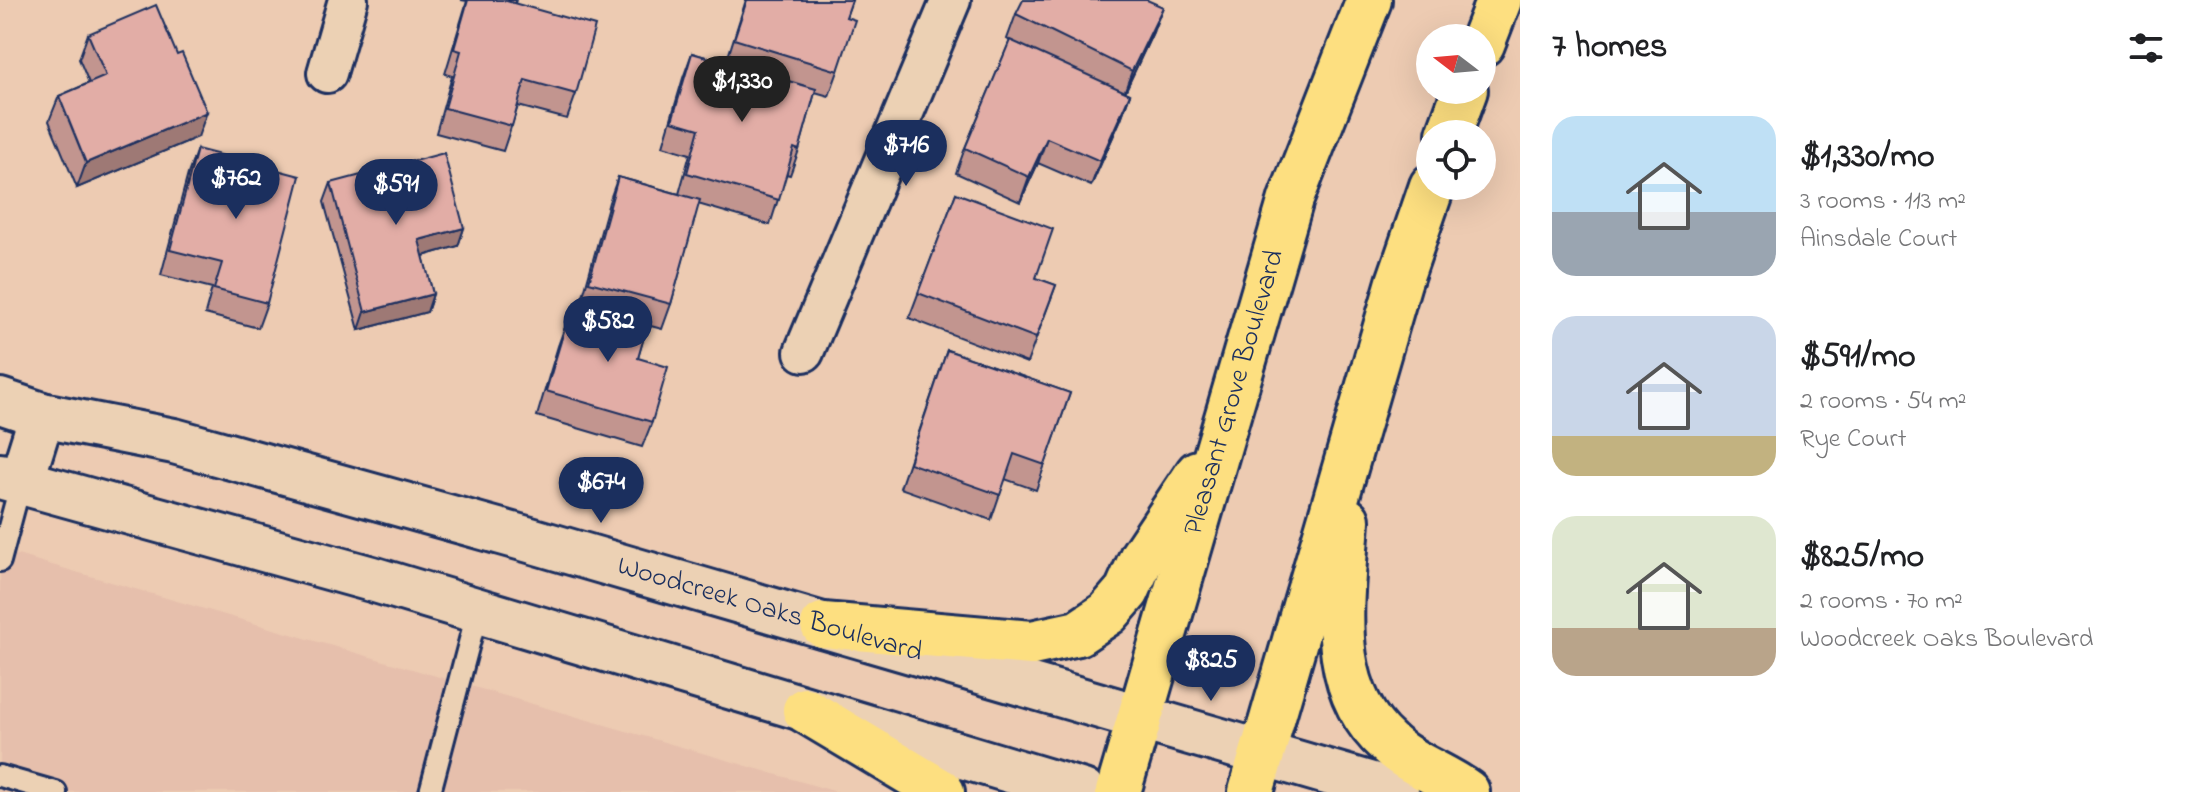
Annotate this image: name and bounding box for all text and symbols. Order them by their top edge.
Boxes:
text: 7 homes [1552,23,1667,73]
north arrow [1416,24,1496,104]
map controls [1416,24,1496,200]
icon: filters [2124,26,2168,70]
pin: $1,330 [677,56,807,124]
text: $1,330 [711,63,773,101]
pin: $716 [859,120,953,188]
button: locate [1416,120,1496,200]
text: $716 [883,127,929,165]
text: $1,330/mo [1800,133,1935,183]
icon: home [1616,148,1712,244]
pin: $762 [189,153,283,221]
pin: $591 [349,159,443,227]
text: $762 [211,160,261,198]
text: $591 [373,166,419,204]
text: 3 rooms · 113 m² [1800,183,1966,221]
text: Ainsdale Court [1800,221,1957,259]
street label: Pleasant Grove Boulevard [1173,245,1296,540]
pin: $582 [561,296,655,364]
text: $582 [581,303,635,341]
text: $591/mo [1800,333,1916,383]
icon: home [1616,348,1712,444]
text: 2 rooms · 54 m² [1800,383,1966,421]
text: Rye Court [1800,421,1906,459]
pin: $674 [554,457,648,525]
text: $674 [577,464,625,502]
text: $825/mo [1800,533,1924,583]
street label: Woodcreek Oaks Boulevard [612,546,927,674]
icon: home [1616,548,1712,644]
text: 2 rooms · 70 m² [1800,583,1963,621]
text: Woodcreek Oaks Boulevard [1800,621,2093,659]
pin: $825 [1164,635,1258,703]
text: $825 [1184,642,1238,680]

